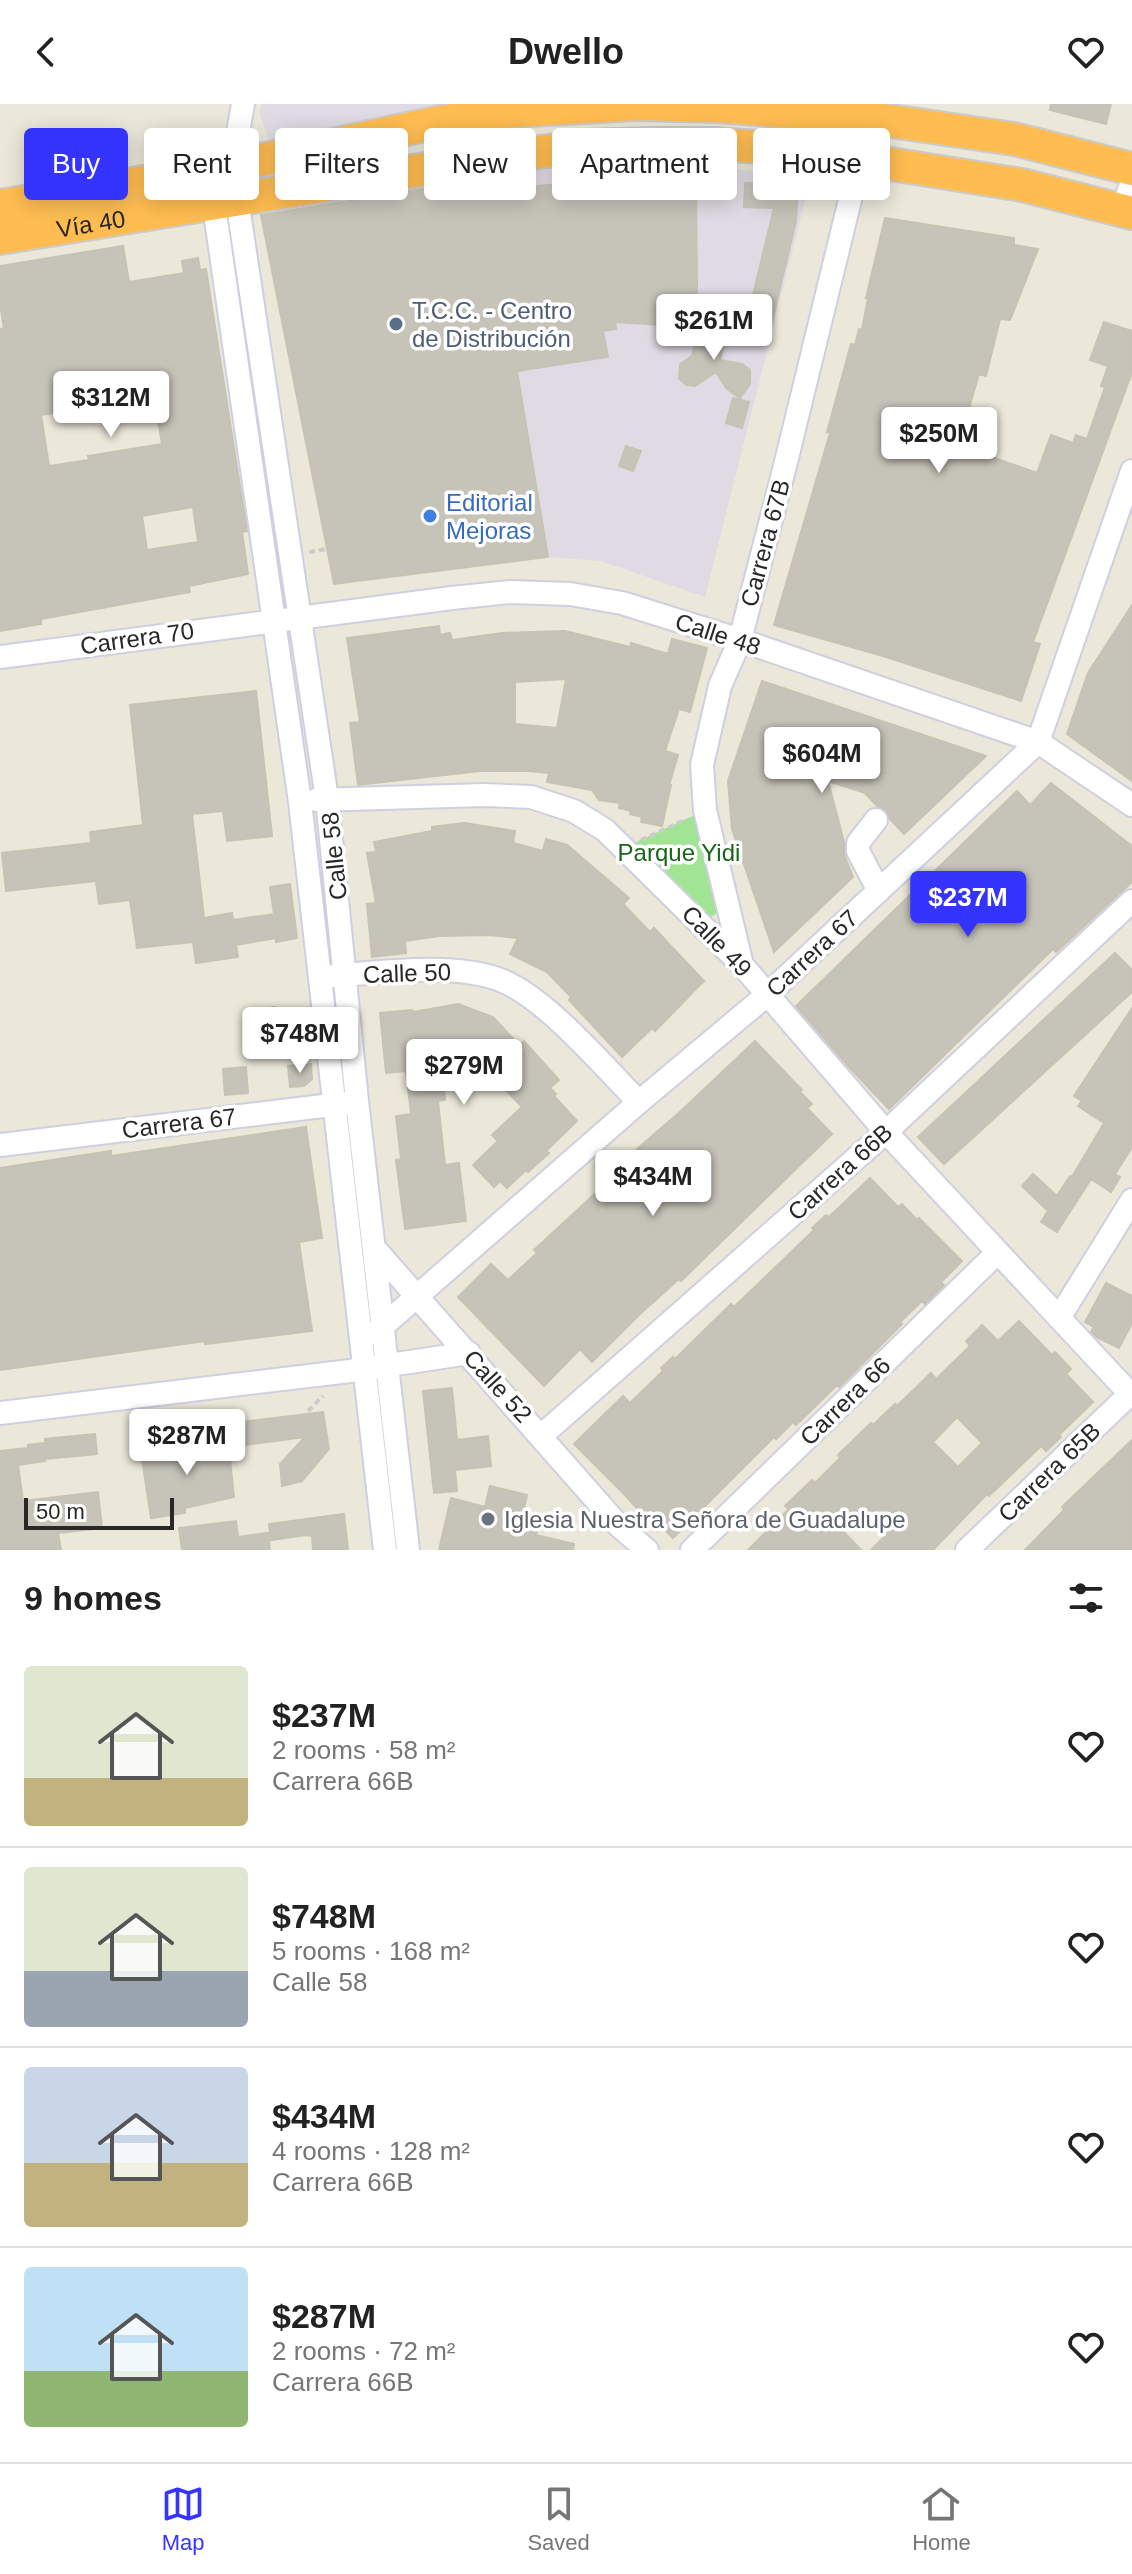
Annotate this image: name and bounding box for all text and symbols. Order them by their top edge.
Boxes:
icon: back [24,30,68,74]
icon: heart [1064,30,1108,74]
text: Dwello [508,31,624,72]
chip: Buy [24,128,128,200]
chip: Rent [144,128,259,200]
chip: Filters [275,128,408,200]
chip: New [424,128,536,200]
chip: Apartment [552,128,737,200]
chip: House [753,128,890,200]
street label: Vía 40 [54,204,127,242]
pin: $261M [658,294,770,362]
place label: T.C.C. - Centro de Distribución [412,297,572,352]
text: $261M [674,305,754,335]
marker: T.C.C. - Centro de Distribución [387,315,405,333]
pin: $312M [55,371,167,439]
text: $312M [71,382,151,412]
pin: $250M [883,407,995,475]
text: $250M [899,418,979,448]
street label: Carrera 67B [735,476,795,610]
place label: Editorial Mejoras [446,489,533,544]
marker: Editorial Mejoras [421,507,439,525]
street label: Calle 48 [672,608,764,660]
street label: Carrera 70 [78,617,196,659]
pin: $604M [766,727,878,795]
text: $604M [782,738,862,768]
street label: Calle 58 [316,811,352,901]
park label: Parque Yidi [618,839,740,866]
pin: $237M [912,871,1024,939]
text: $237M [928,882,1008,912]
street label: Calle 49 [677,900,757,982]
street label: Carrera 67 [761,904,863,1002]
street label: Calle 50 [363,958,451,988]
pin: $748M [244,1007,356,1075]
text: $748M [260,1018,340,1048]
pin: $279M [408,1039,520,1107]
text: $279M [424,1050,504,1080]
street label: Carrera 67 [120,1103,238,1143]
street label: Carrera 66B [782,1118,898,1226]
pin: $434M [597,1150,709,1218]
text: $434M [613,1161,693,1191]
street label: Calle 52 [459,1344,537,1428]
street label: Carrera 66 [794,1351,896,1451]
pin: $287M [131,1409,243,1477]
street label: Carrera 65B [993,1417,1105,1527]
text: $287M [147,1420,227,1450]
scale bar [24,1494,174,1530]
text: 50 m [36,1499,85,1524]
place label: Iglesia Nuestra Señora de Guadalupe [504,1506,906,1533]
marker: Iglesia Nuestra Señora de Guadalupe [479,1510,497,1528]
icon: filters [1064,1576,1108,1620]
text: 9 homes [24,1579,162,1617]
text: $237M [272,1696,376,1734]
icon: home [88,1698,184,1794]
icon: heart [1064,1724,1108,1768]
text: 2 rooms · 58 m² [272,1735,456,1765]
text: Carrera 66B [272,1766,414,1796]
text: $748M [272,1897,376,1935]
icon: home [88,1899,184,1995]
icon: heart [1064,1925,1108,1969]
text: 5 rooms · 168 m² [272,1936,470,1966]
text: Calle 58 [272,1967,367,1997]
text: $434M [272,2097,376,2135]
icon: home [88,2099,184,2195]
icon: heart [1064,2125,1108,2169]
text: 4 rooms · 128 m² [272,2136,470,2166]
text: Carrera 66B [272,2167,414,2197]
text: $287M [272,2297,376,2335]
icon: home [88,2299,184,2395]
icon: heart [1064,2325,1108,2369]
text: 2 rooms · 72 m² [272,2336,456,2366]
text: Carrera 66B [272,2367,414,2397]
tab: Map [161,2482,205,2556]
tab: Saved [527,2482,590,2556]
tab: Home [912,2482,971,2556]

